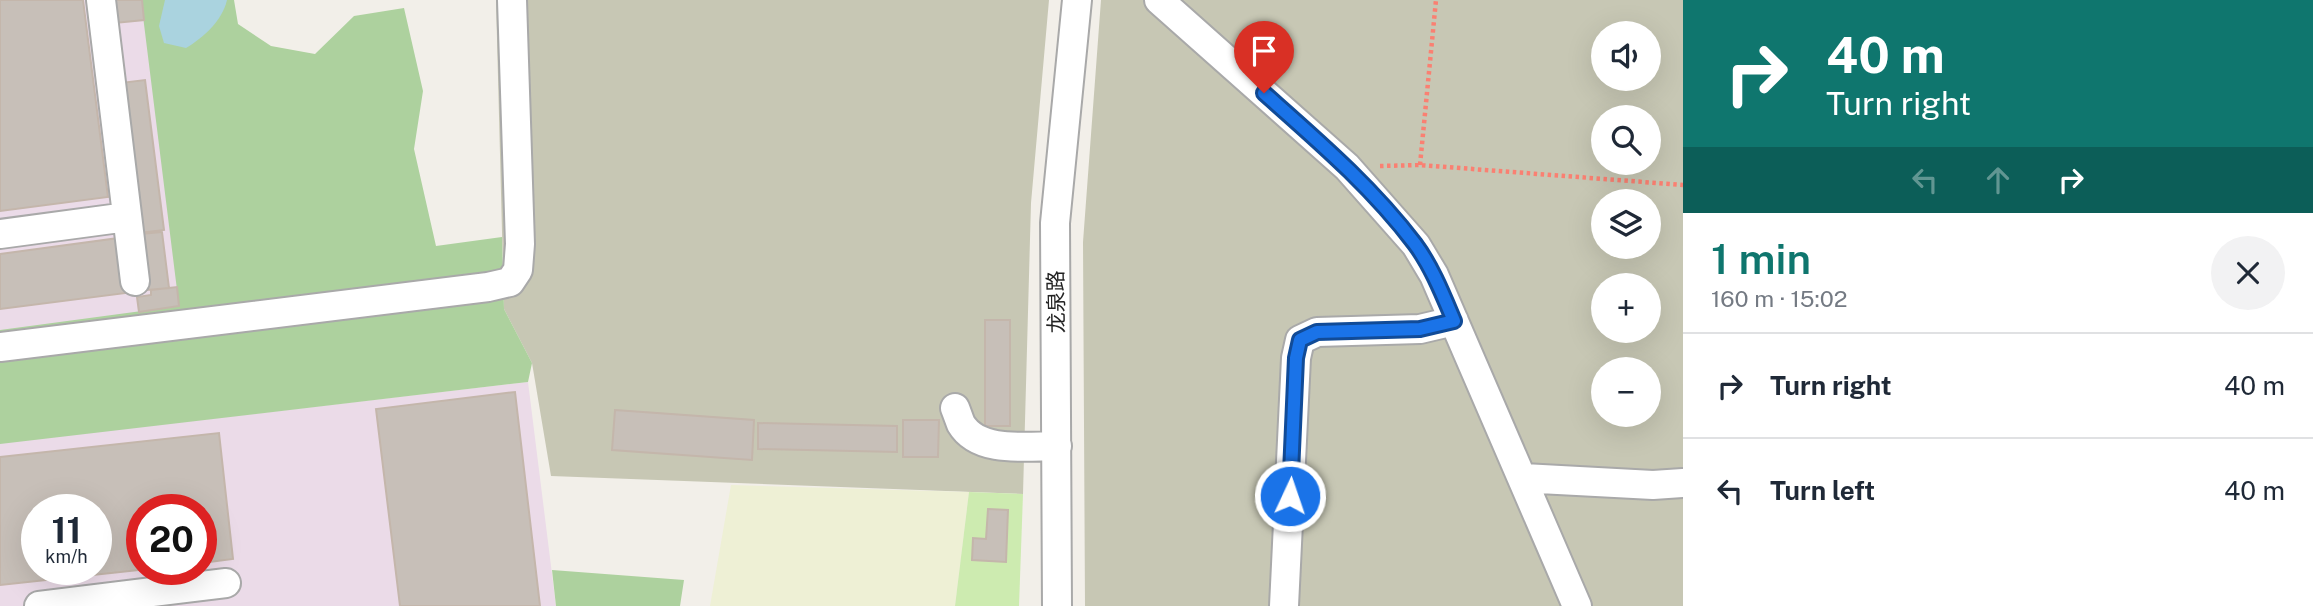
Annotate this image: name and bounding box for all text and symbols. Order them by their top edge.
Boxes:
pin [1234,21,1294,93]
map controls [1591,21,1661,427]
button: sound [1591,21,1661,91]
text: 40 m [1826,26,1945,84]
icon: right [1711,28,1802,119]
icon: arrive [1245,32,1283,70]
text: Turn right [1826,85,1971,122]
button: search [1591,105,1661,175]
icon: left [1906,161,1944,199]
icon: ahead [1979,161,2017,199]
icon: right [2052,161,2090,199]
button: layers [1591,189,1661,259]
text: 1 min [1711,234,1811,283]
button: close [2211,236,2285,310]
street label: 龙泉路 [1043,270,1069,334]
button: + [1591,273,1661,343]
text: 160 m · 15:02 [1711,285,1847,312]
button: − [1591,357,1661,427]
icon: right [1711,367,1749,405]
text: Turn right [1770,370,1892,401]
text: 40 m [2224,370,2285,401]
position arrow [1253,459,1327,533]
icon: left [1711,472,1749,510]
text: Turn left [1770,475,1875,506]
text: 40 m [2224,475,2285,506]
speed limit sign: 20 [126,494,217,585]
text: 11 [52,510,81,551]
text: km/h [45,546,88,567]

